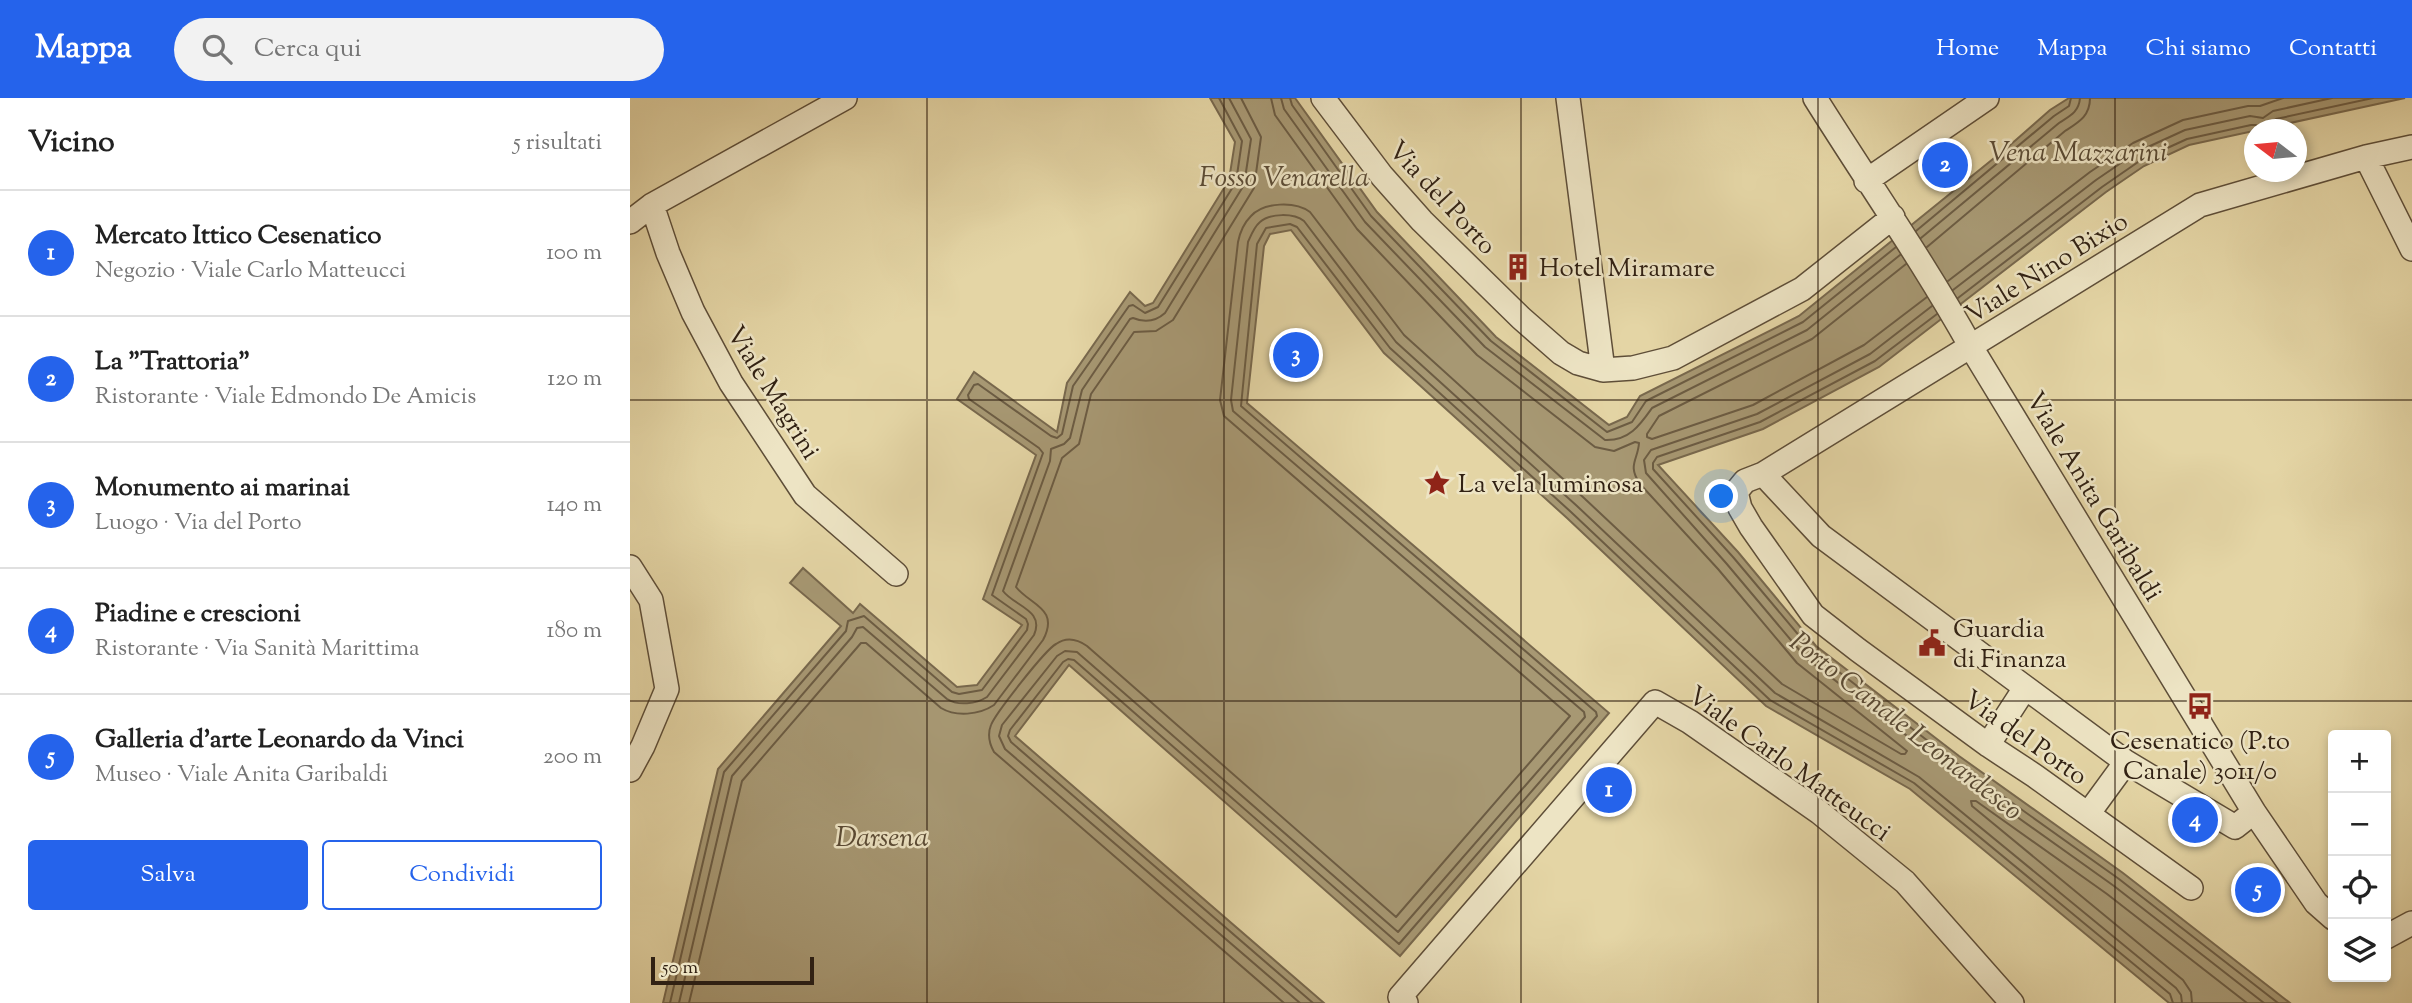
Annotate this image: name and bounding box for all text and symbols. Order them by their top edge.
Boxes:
search box [174,18,664,81]
text: Mappa [35,25,132,73]
icon: search [198,30,236,68]
text: Cerca qui [254,31,362,68]
text: Home [1936,32,1999,66]
text: Mappa [2037,32,2108,66]
text: Chi siamo [2146,32,2251,66]
text: Contatti [2289,32,2377,66]
north arrow [2244,119,2307,182]
text: Vicino [28,122,115,165]
text: 5 risultati [513,127,602,160]
street label: Via del Porto [1378,133,1504,264]
water label: Vena Mazzarini [1989,134,2167,174]
pin: 2 [1922,139,1968,191]
water label: Fosso Venarella [1199,159,1369,199]
street label: Viale Nino Bixio [1959,204,2136,334]
text: Mercato Ittico Cesenatico [95,218,381,255]
text: 1 [47,237,55,270]
text: 100 m [546,237,602,270]
place label: Hotel Miramare [1539,251,1715,288]
building icon: Hotel Miramare [1503,252,1533,282]
text: Negozio · Viale Carlo Matteucci [95,255,406,288]
street label: Viale Magrini [716,319,828,467]
pin: 3 [1273,329,1319,381]
text: La "Trattoria" [95,344,250,381]
text: 2 [46,363,56,396]
text: 120 m [547,363,602,396]
text: Ristorante · Viale Edmondo De Amicis [95,381,476,414]
street label: Viale Anita Garibaldi [2016,385,2170,609]
place label: La vela luminosa [1458,467,1643,504]
place icon: La vela luminosa [1422,468,1452,498]
text: Monumento ai marinai [95,470,350,507]
your location [1704,479,1738,513]
text: 3 [46,489,56,522]
text: 140 m [547,489,602,522]
text: Luogo · Via del Porto [95,507,302,540]
text: Piadine e crescioni [95,596,301,633]
place label: Guardia di Finanza [1953,612,2067,679]
text: 4 [45,615,57,648]
text: 180 m [547,615,602,648]
water label: Porto Canale Leonardesco [1780,624,2030,831]
public building icon: Guardia di Finanza [1917,628,1947,658]
text: Ristorante · Via Sanità Marittima [95,633,420,666]
street label: Viale Carlo Matteucci [1679,679,1898,852]
street label: Via del Porto [1955,683,2094,796]
bus stop icon: Cesenatico (P.to Canale) 3011/0 [2185,691,2215,721]
text: Galleria d'arte Leonardo da Vinci [95,722,464,759]
place label: Cesenatico (P.to Canale) 3011/0 [2110,724,2290,791]
map controls [2328,730,2391,982]
button: + [2328,730,2391,793]
text: 5 [47,741,55,774]
text: 200 m [543,741,602,774]
text: Museo · Viale Anita Garibaldi [95,759,388,792]
pin: 1 [1586,764,1632,816]
button: − [2328,793,2391,856]
pin: 4 [2172,794,2218,846]
water label: Darsena [835,819,929,859]
button: Salva [28,840,308,910]
button: Condividi [322,840,602,910]
button: locate [2328,856,2391,919]
pin: 5 [2235,864,2281,916]
button: layers [2328,919,2391,982]
scale bar [651,954,814,986]
text: 50 m [662,955,698,982]

